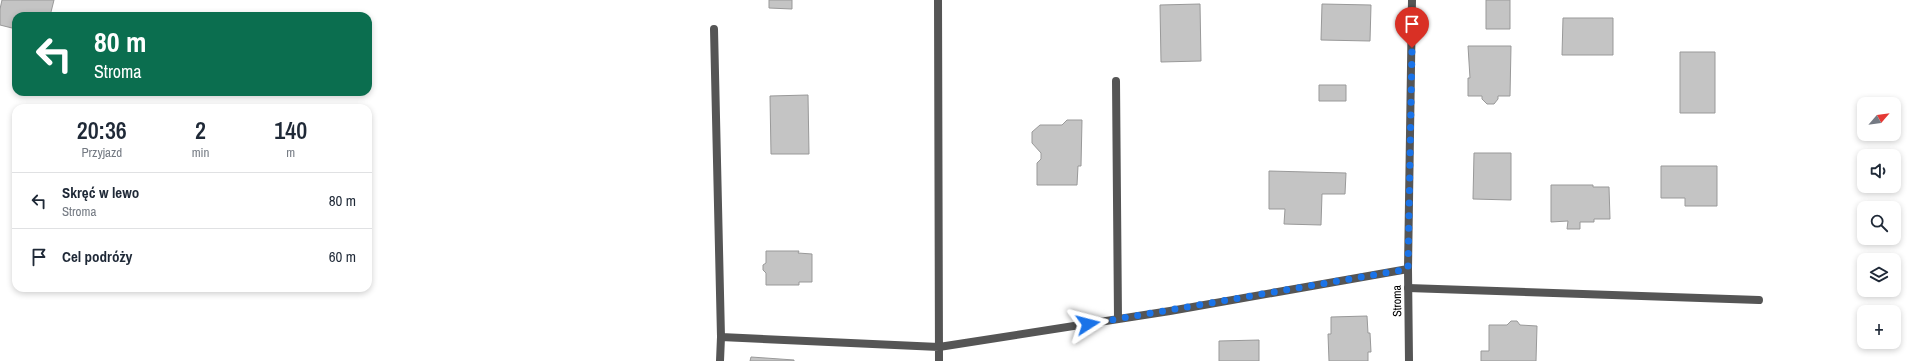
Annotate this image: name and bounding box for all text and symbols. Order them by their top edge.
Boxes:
pin [1395,7.0,1429,48]
icon: arrive [1401,13,1423,35]
text: 80 m [94,23,146,61]
icon: left [28,28,80,80]
text: Stroma [94,59,142,84]
north arrow [1857,97,1901,141]
map controls [1857,97,1901,349]
text: 20:36 [77,114,127,146]
text: 2 [195,114,206,146]
text: 140 [274,114,307,146]
text: Przyjazd [81,144,122,161]
text: min [192,144,209,161]
text: m [286,144,295,161]
button: sound [1857,149,1901,193]
text: Skręć w lewo [62,182,139,203]
icon: left [28,190,50,212]
text: 80 m [329,190,356,211]
button: search [1857,201,1901,245]
text: Stroma [62,203,96,220]
icon: arrive [28,246,50,268]
text: Cel podróży [62,246,132,267]
text: 60 m [329,246,356,267]
button: layers [1857,253,1901,297]
street label: Stroma [1389,284,1405,317]
position arrow [1067,303,1109,345]
button: + [1857,305,1901,349]

